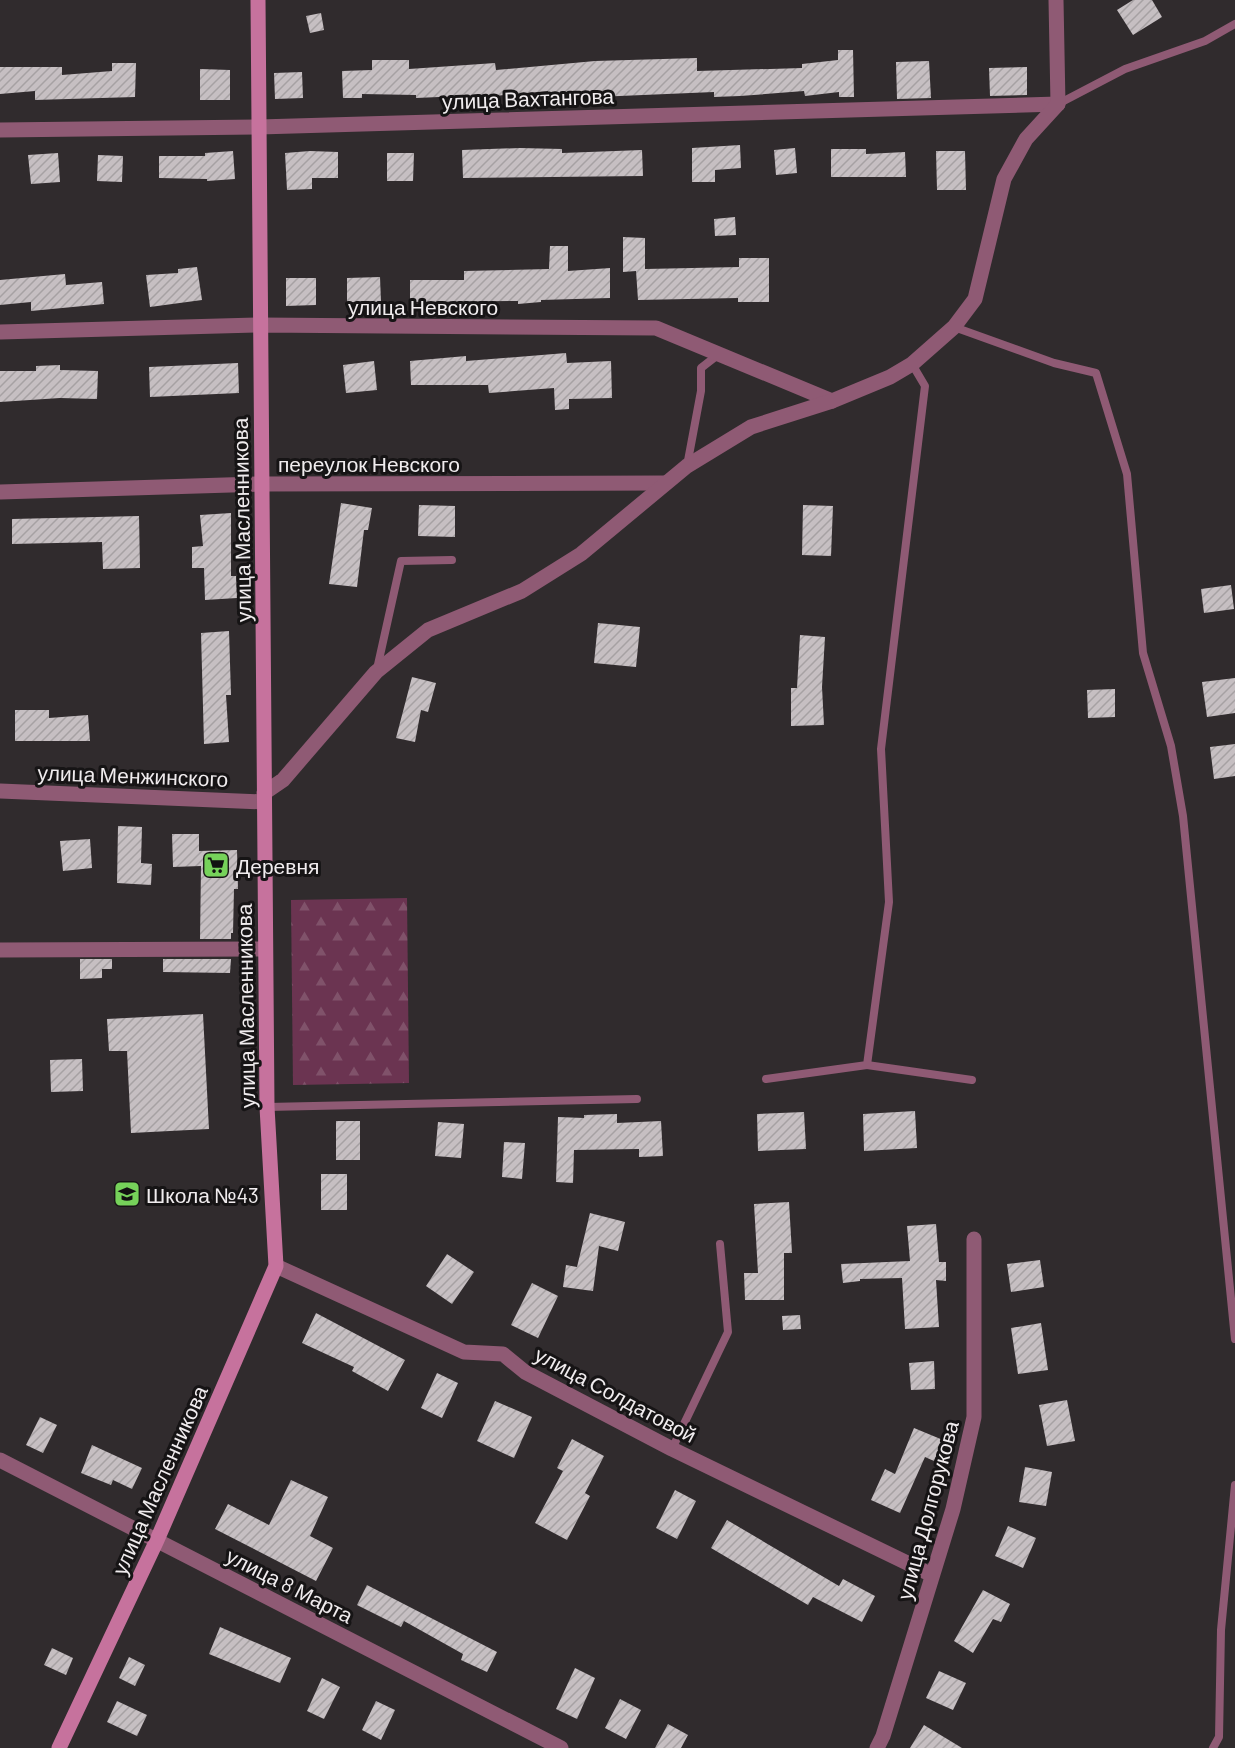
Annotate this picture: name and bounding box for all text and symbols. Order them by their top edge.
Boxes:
street label: улица Вахтангова [442,82,615,113]
street label: улица Невского [348,294,498,319]
street label: улица Масленникова [227,417,255,622]
street label: переулок Невского [278,451,460,476]
street label: улица Менжинского [37,759,229,791]
supermarket icon: Деревня [201,850,231,880]
place label: Деревня [236,853,319,878]
street label: улица Масленникова [231,903,259,1108]
school or university icon: Школа №43 [112,1179,142,1209]
place label: Школа №43 [146,1182,259,1207]
street label: улица Солдатовой [531,1341,701,1447]
street label: улица Масленникова [106,1381,212,1578]
street label: улица Долгорукова [891,1417,963,1602]
street label: улица 8 Марта [223,1542,358,1628]

